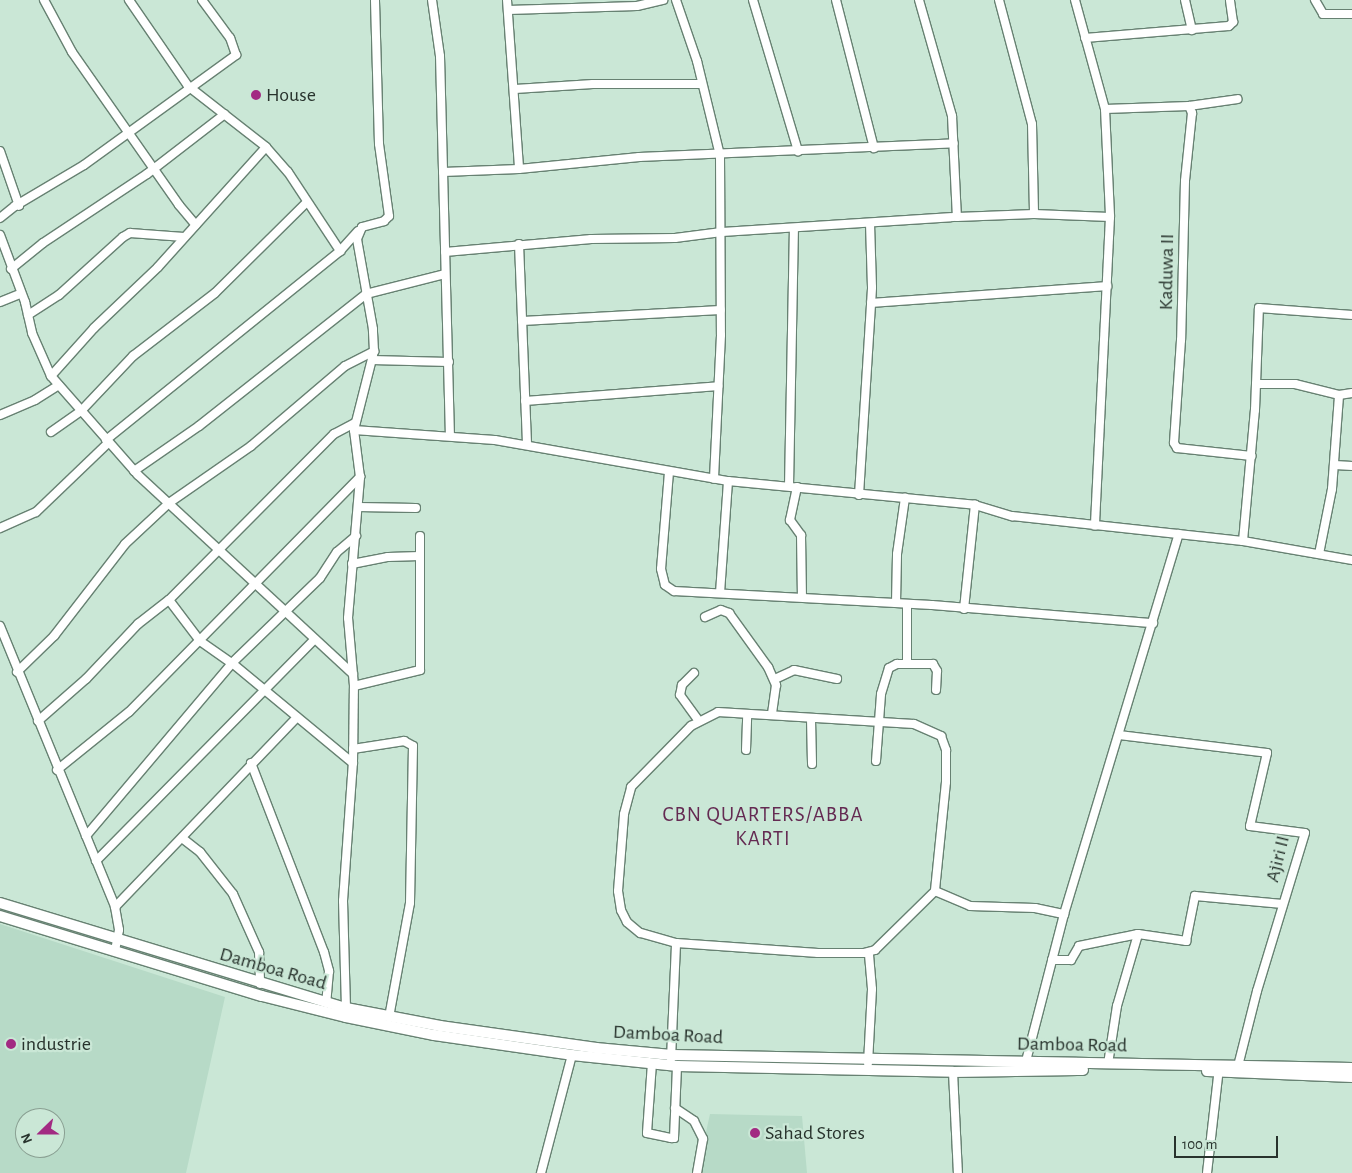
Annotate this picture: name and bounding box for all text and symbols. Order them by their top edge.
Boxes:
place label: House [266,83,316,107]
marker: House [250,89,262,101]
street label: Kaduwa II [1154,233,1180,311]
district label: CBN QUARTERS/ABBA KARTI [660,802,866,852]
street label: Ajiri II [1261,833,1295,885]
street label: Damboa Road [217,942,329,996]
street label: Damboa Road [612,1020,724,1050]
place label: industrie [21,1032,91,1056]
street label: Damboa Road [1017,1032,1127,1058]
marker: industrie [5,1038,17,1050]
north arrow [15,1108,65,1158]
place label: Sahad Stores [765,1121,865,1145]
scale bar [1177,1126,1281,1158]
marker: Sahad Stores [749,1127,761,1139]
text: N [19,1131,35,1145]
text: 100 m [1182,1137,1217,1152]

